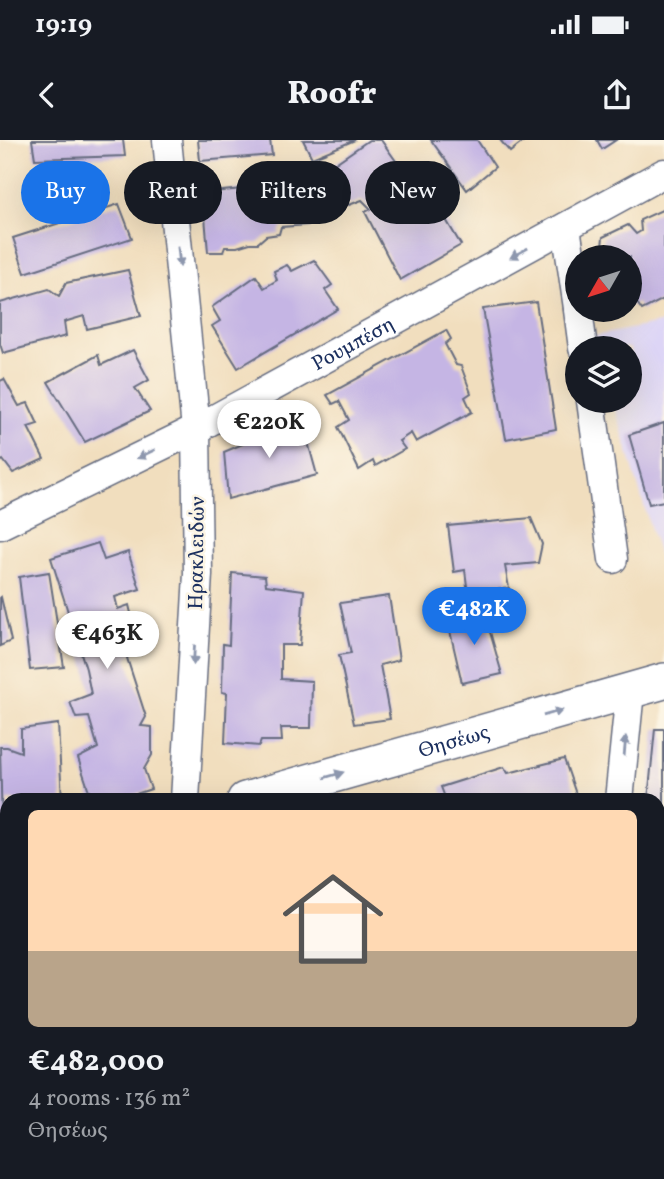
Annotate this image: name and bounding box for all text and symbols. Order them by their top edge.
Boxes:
text: 19:19 [35,7,92,43]
text: Roofr [288,73,377,117]
icon: back [28,76,66,114]
icon: share [598,76,636,114]
chip: Buy [21,161,110,224]
chip: Rent [124,161,222,224]
chip: Filters [236,161,351,224]
chip: New [365,161,460,224]
north arrow [565,245,642,322]
map controls [565,245,642,413]
one-way arrow [173,246,184,268]
one-way arrow [508,247,528,259]
street label: Ρουμπέση [307,310,400,379]
button: layers [565,336,642,413]
pin: €220K [220,400,318,460]
text: €220K [233,407,305,439]
one-way arrow [136,448,156,460]
street label: Ηρακλειδών [182,496,213,610]
pin: €482K [425,588,523,647]
text: €482K [438,594,510,626]
pin: €463K [58,612,156,671]
text: €463K [71,618,143,650]
one-way arrow [188,644,199,666]
one-way arrow [543,707,564,717]
street label: Θησέως [415,718,493,766]
one-way arrow [620,734,631,756]
one-way arrow [324,769,345,779]
icon: home [270,856,396,982]
text: €482,000 [28,1041,164,1083]
text: 4 rooms · 136 m² [28,1083,190,1115]
text: Θησέως [28,1115,108,1147]

